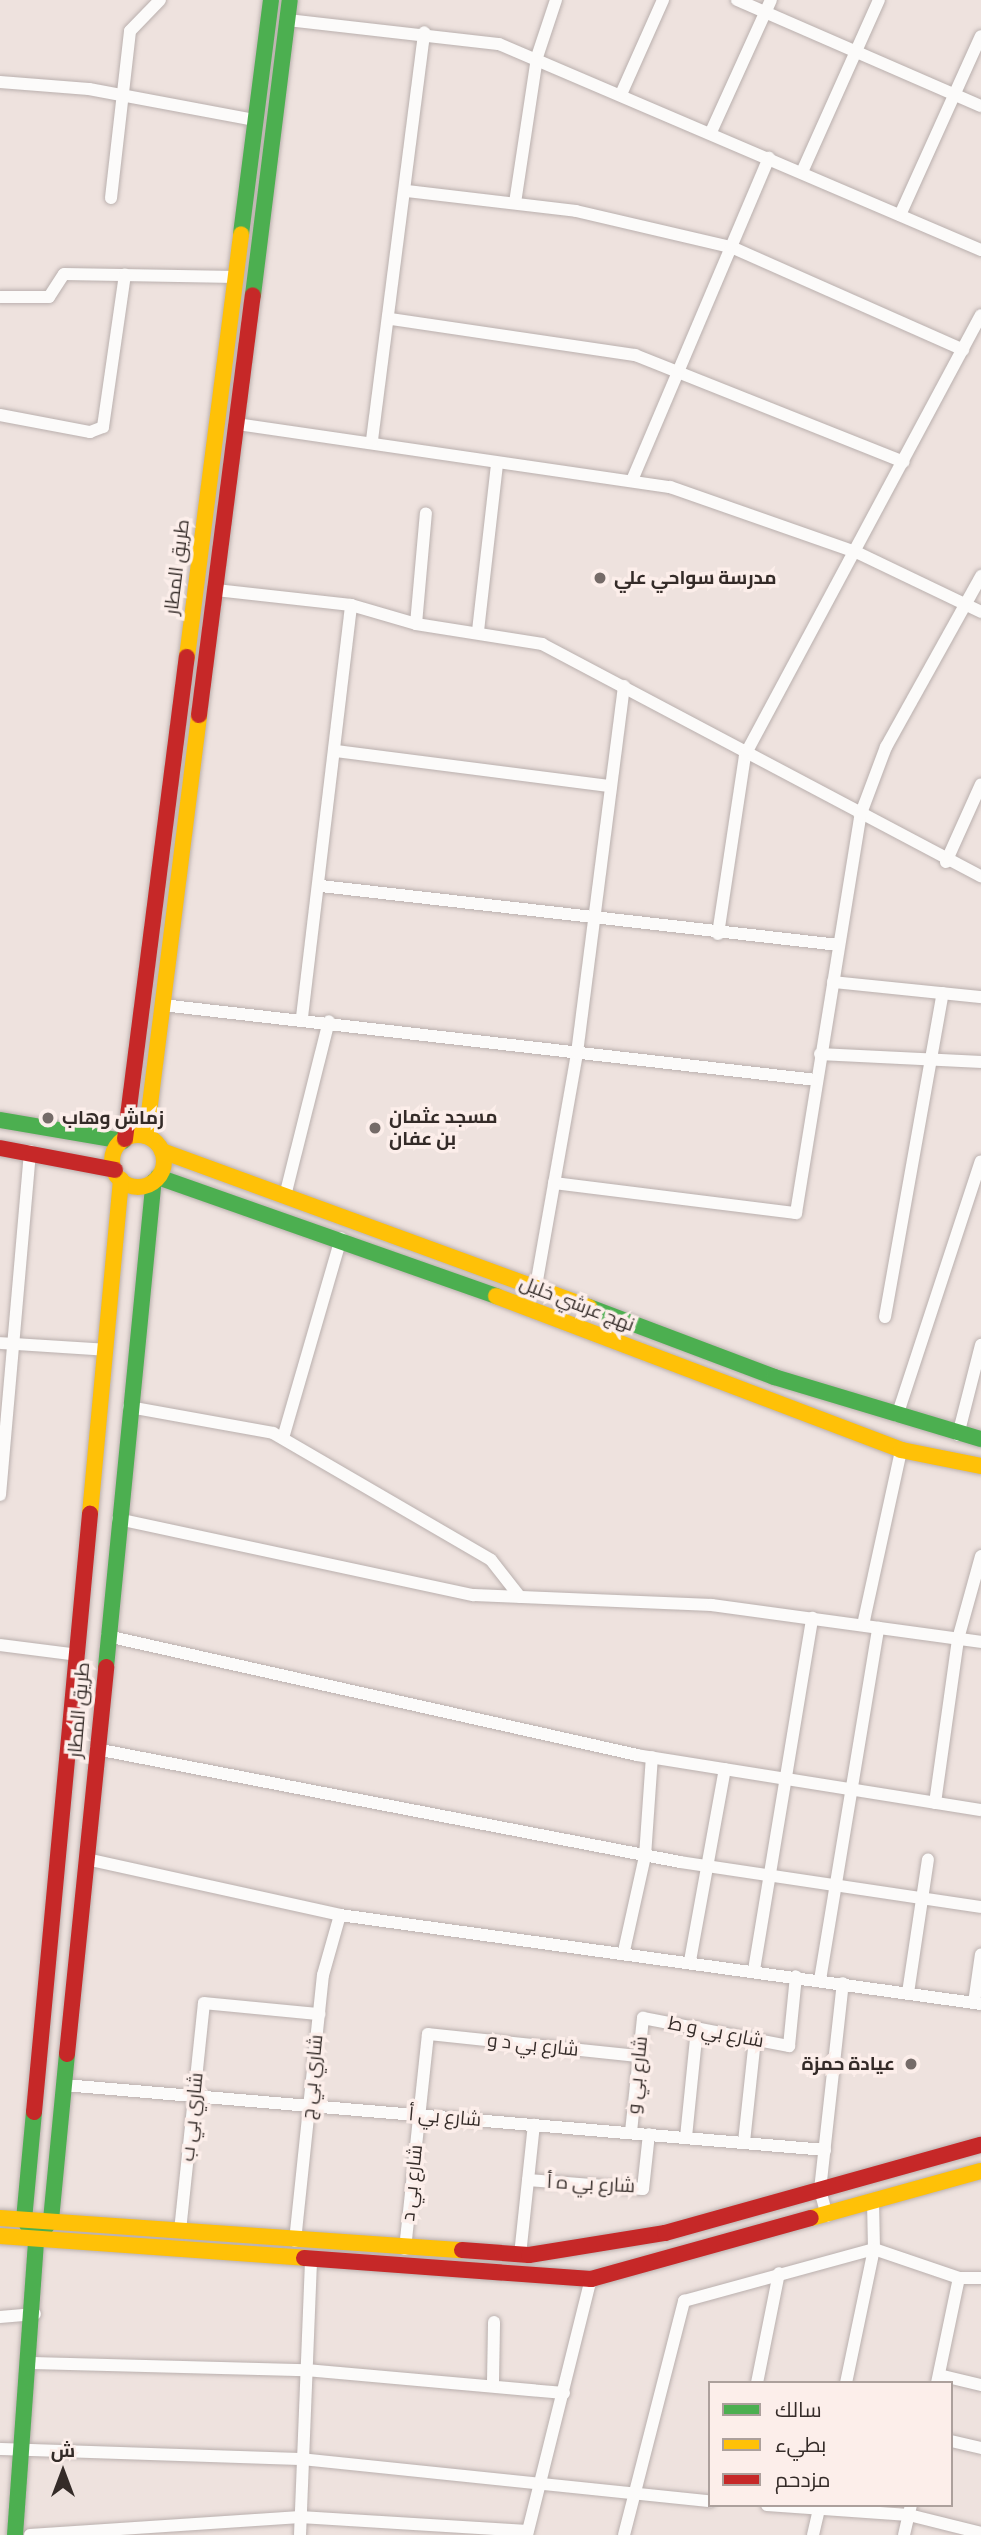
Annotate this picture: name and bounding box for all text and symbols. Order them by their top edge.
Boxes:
street label: طريق المطار [160,518,194,616]
place label: مدرسة سواحي علي [614,567,777,589]
marker: مدرسة سواحي علي [592,570,608,586]
place label: مسجد عثمان بن عفان [389,1106,498,1150]
place label: زماش وهاب [62,1107,164,1129]
marker: زماش وهاب [40,1110,56,1126]
marker: مسجد عثمان بن عفان [367,1120,383,1136]
street label: نهج عرشي خليل [516,1272,638,1336]
street label: طريق المطار [63,1661,95,1759]
street label: شارع بي و ط [666,2012,766,2052]
street label: شارع بي د و [486,2029,580,2061]
street label: شاري بي ج [296,2033,328,2121]
street label: شارع بي و [622,2035,652,2115]
place label: عيادة حمزة [801,2053,895,2075]
marker: عيادة حمزة [901,2054,921,2074]
street label: شاري بي ب [176,2071,208,2163]
street label: شارع بي أ [408,2102,482,2132]
street label: شارع بي د [397,2144,427,2222]
street label: شارع بي ه أ [546,2170,636,2198]
legend [708,2381,953,2507]
text: سالك [775,2397,822,2423]
text: بطيء [775,2432,826,2458]
north arrow [28,2437,98,2507]
text: ش [51,2439,75,2462]
text: مزدحم [775,2467,830,2493]

